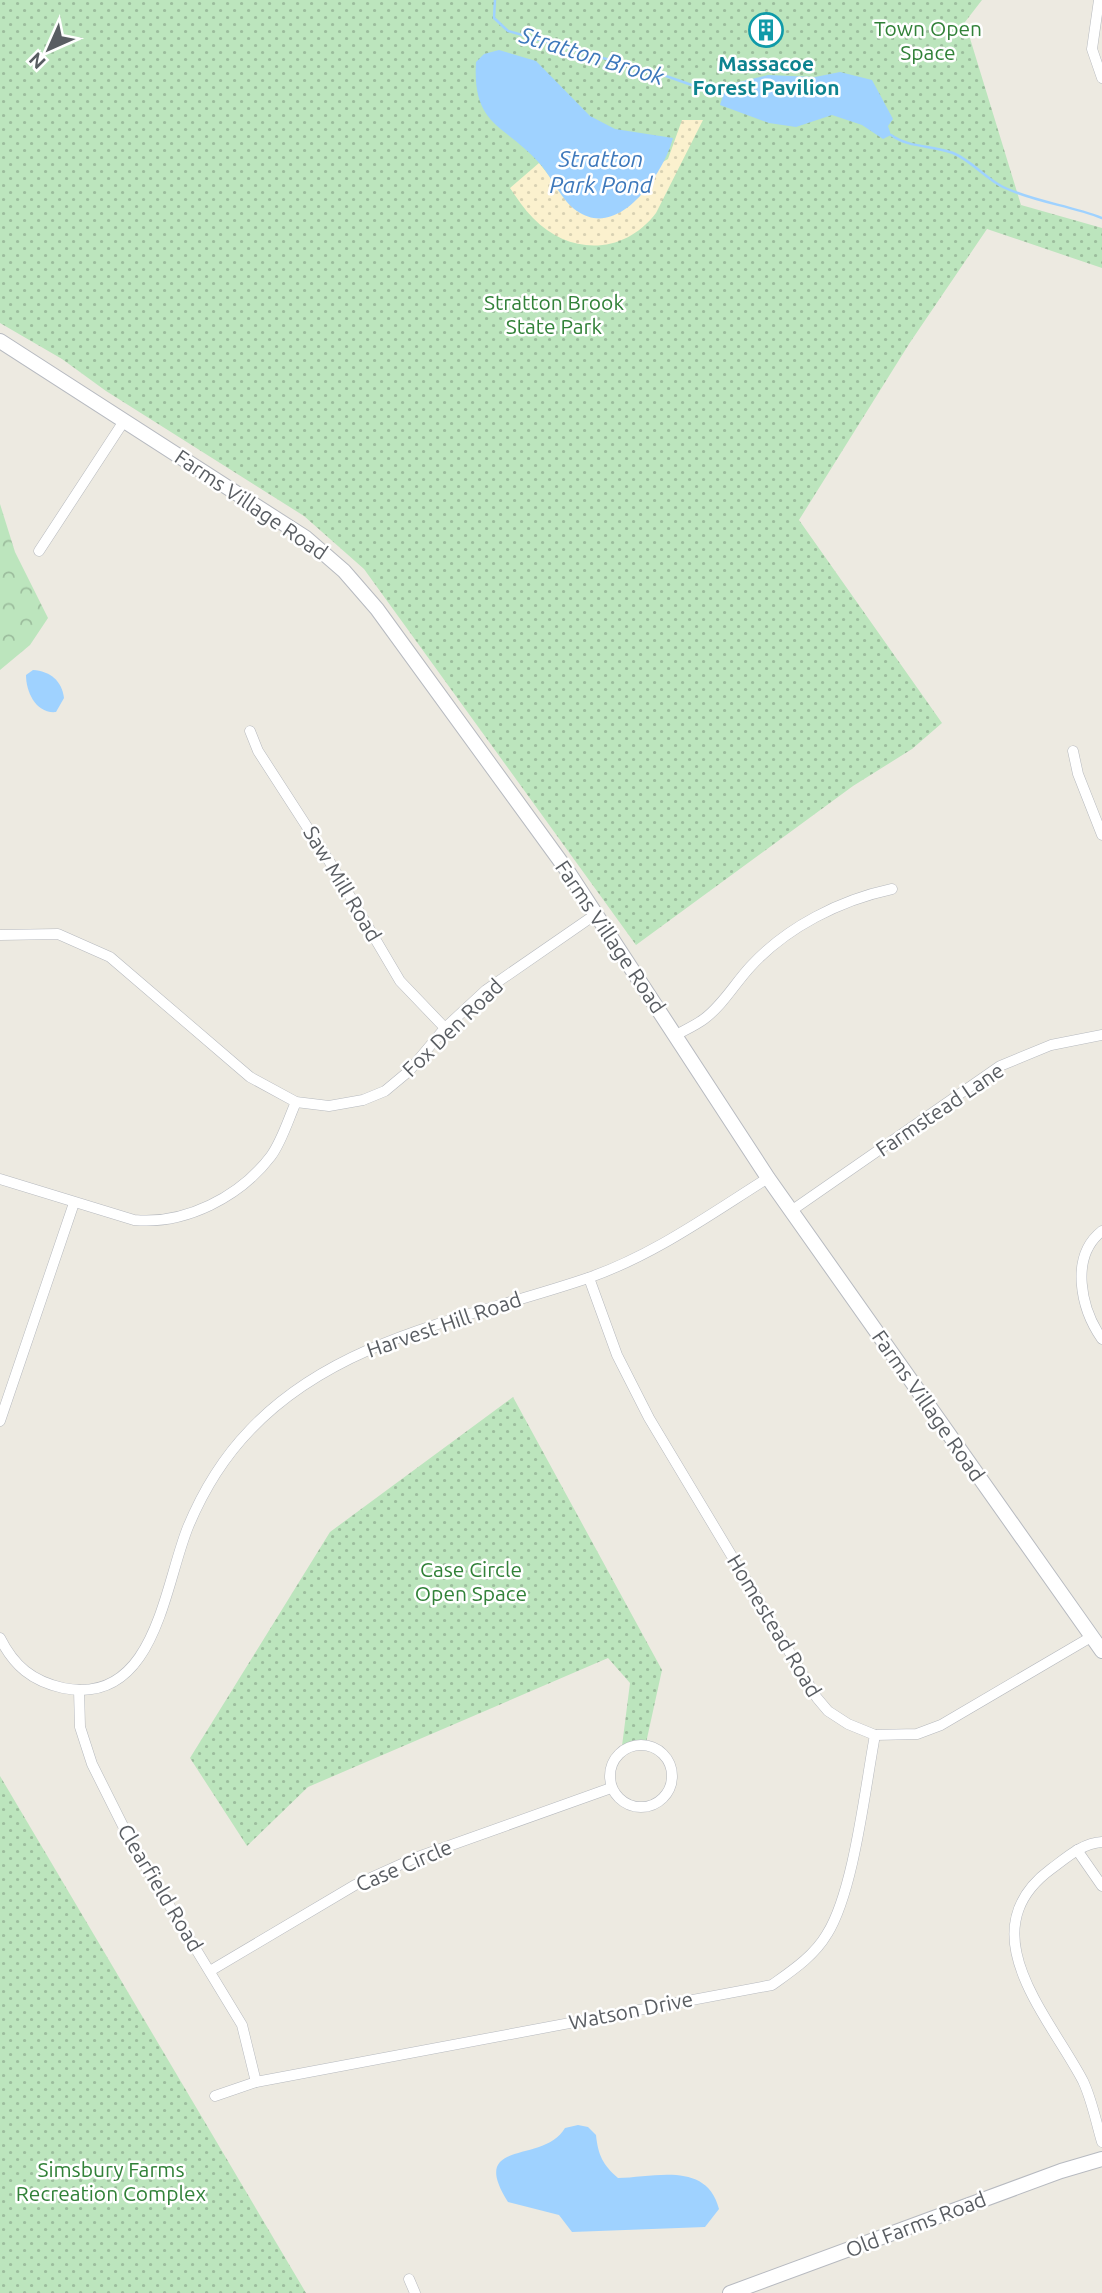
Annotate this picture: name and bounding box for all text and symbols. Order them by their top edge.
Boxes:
building icon: Massacoe Forest Pavilion [747,11,785,49]
north arrow [14,14,84,84]
park label: Town Open Space [874,16,982,64]
water label: Stratton Brook [516,21,668,89]
text: N [24,48,50,74]
place label: Massacoe Forest Pavilion [692,51,840,99]
water label: Stratton Park Pond [549,146,654,197]
park label: Stratton Brook State Park [484,290,624,338]
street label: Farms Village Road [171,444,332,564]
street label: Saw Mill Road [299,821,387,946]
street label: Farms Village Road [551,856,671,1017]
street label: Fox Den Road [397,973,507,1081]
street label: Farmstead Lane [871,1058,1008,1161]
street label: Harvest Hill Road [363,1286,524,1362]
street label: Farms Village Road [868,1325,990,1486]
street label: Homestead Road [723,1550,827,1701]
park label: Case Circle Open Space [415,1557,527,1605]
street label: Clearfield Road [113,1819,208,1956]
street label: Case Circle [352,1834,455,1896]
street label: Watson Drive [567,1986,695,2034]
park label: Simsbury Farms Recreation Complex [16,2157,207,2205]
street label: Old Farms Road [842,2186,989,2262]

